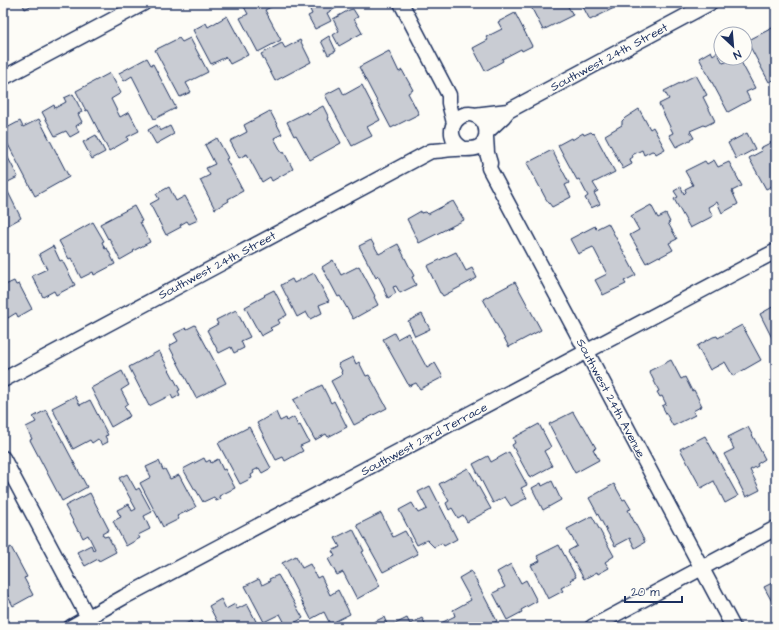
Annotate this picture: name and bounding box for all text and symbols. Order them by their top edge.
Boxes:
street label: Southwest 24th Street [547,19,671,96]
north arrow [713,26,753,66]
text: N [731,46,744,63]
street label: Southwest 24th Street [155,227,279,304]
street label: Southwest 24th Avenue [572,336,649,461]
street label: Southwest 23rd Terrace [358,399,491,480]
scale bar [625,578,682,604]
text: 20 m [631,584,660,601]

